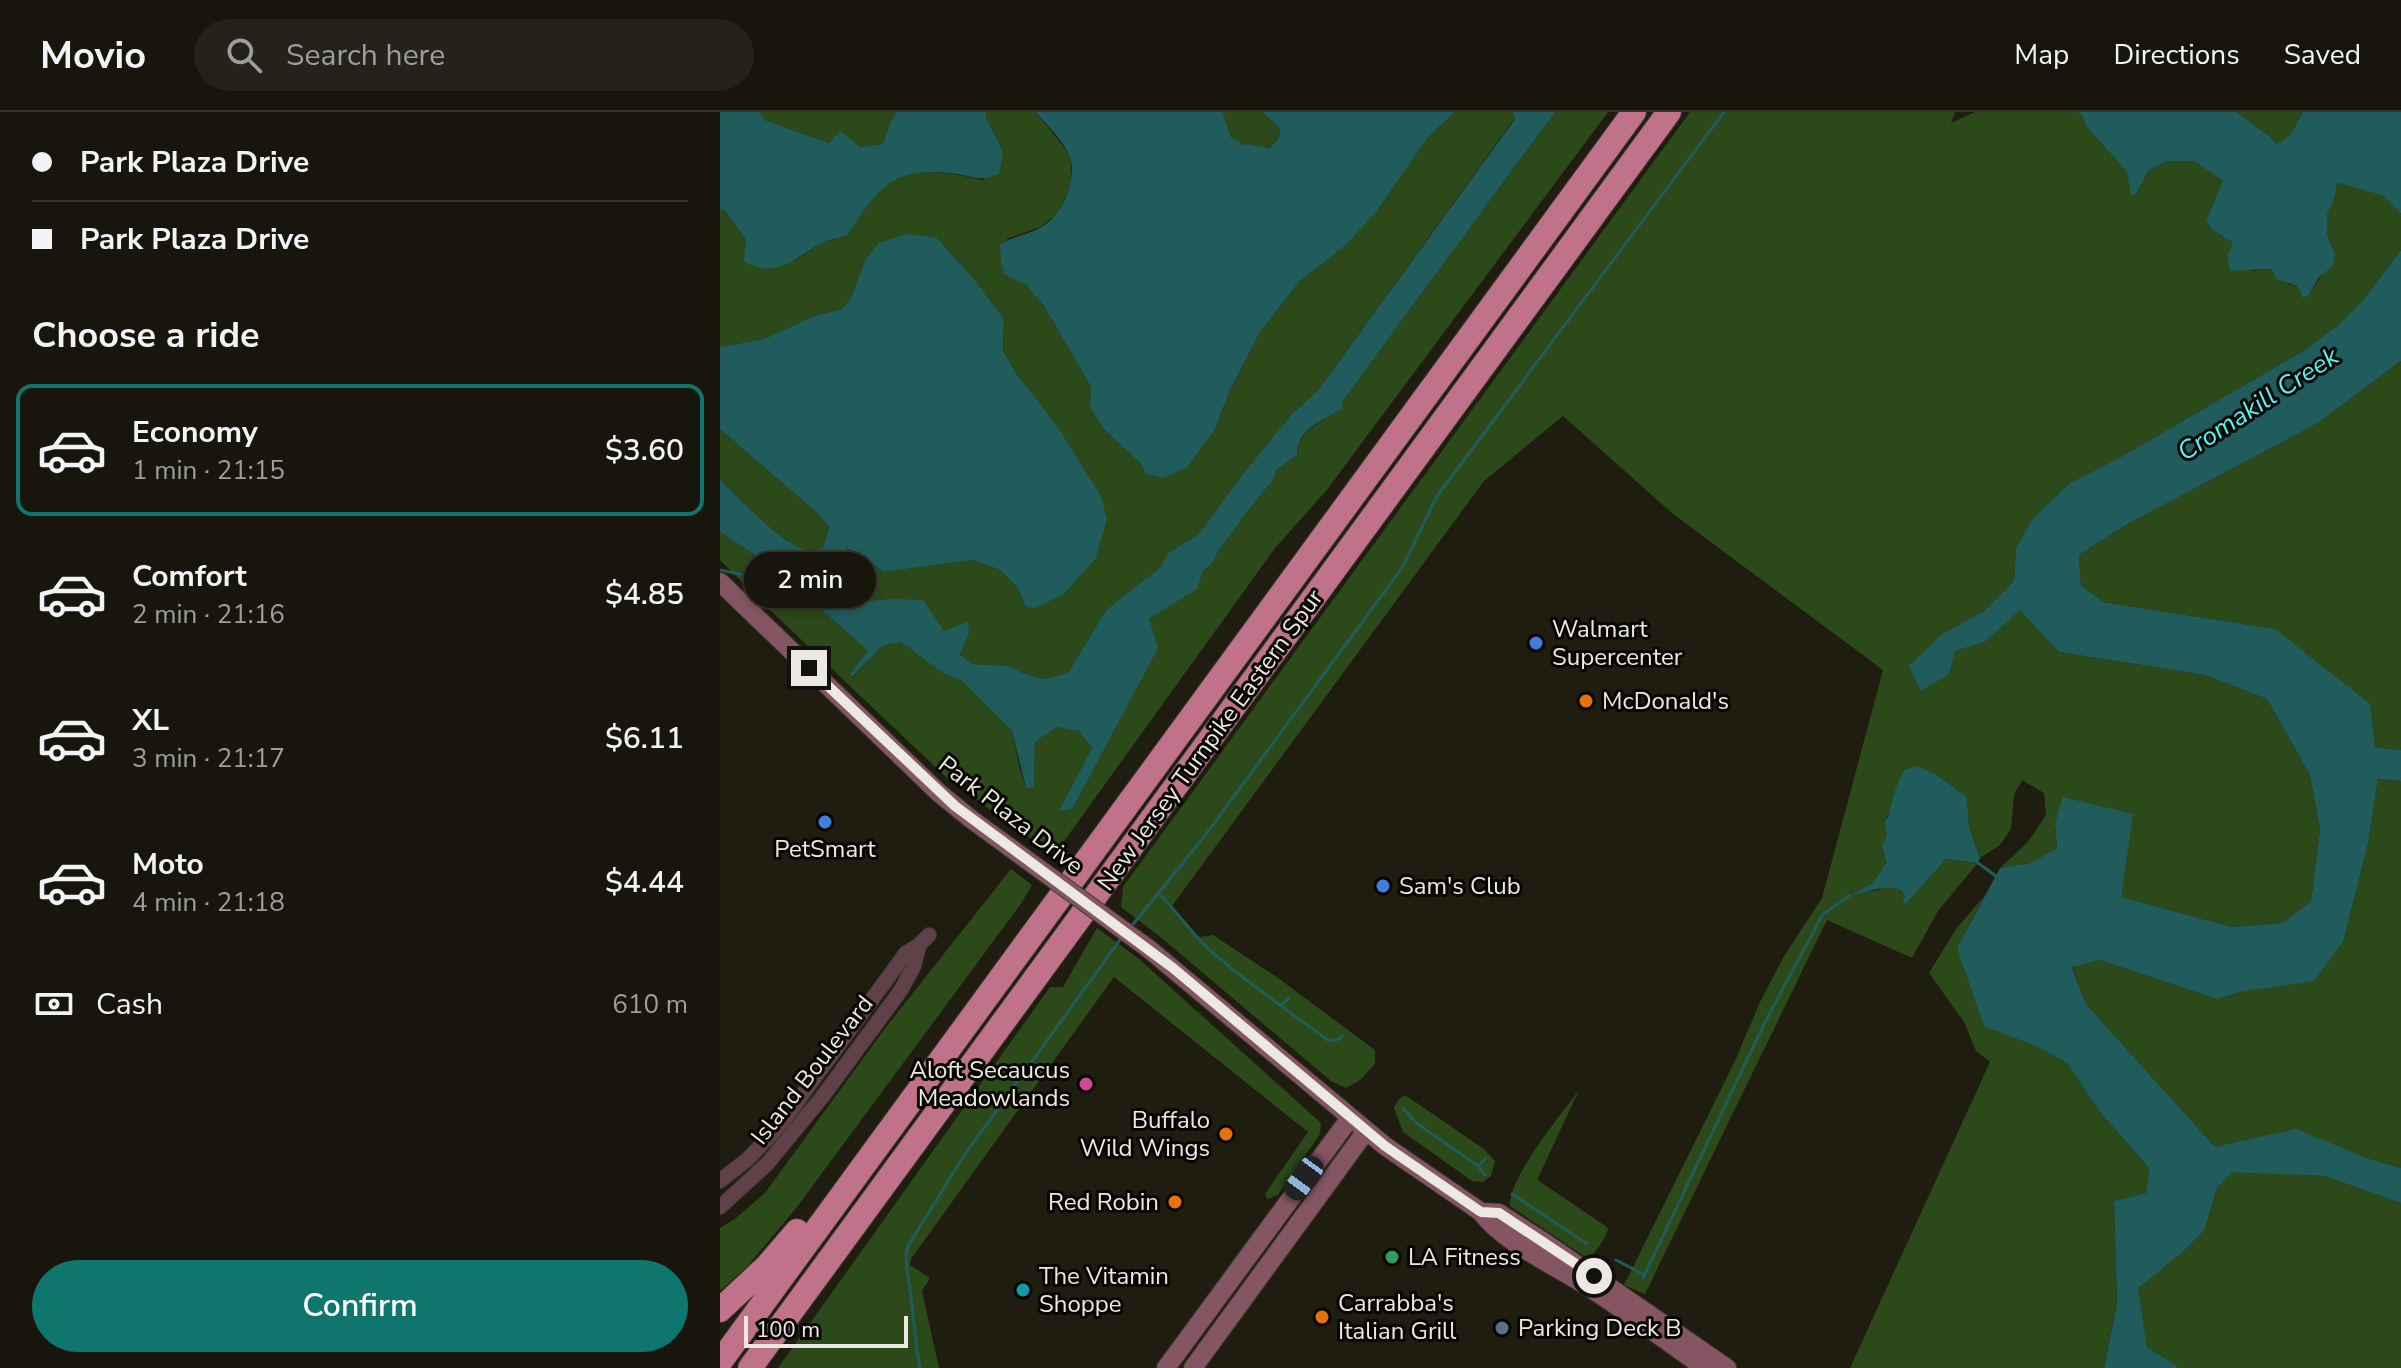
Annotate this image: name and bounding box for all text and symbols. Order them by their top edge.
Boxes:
search box [194,19,754,91]
text: Movio [40,30,146,81]
icon: search [222,33,266,77]
text: Search here [286,35,445,76]
text: Map [2014,36,2069,74]
text: Directions [2113,36,2240,74]
text: Saved [2284,36,2361,74]
text: Park Plaza Drive [80,142,309,183]
text: Park Plaza Drive [80,219,309,260]
text: Choose a ride [32,311,260,360]
water label: Cromakill Creek [2171,338,2346,469]
text: Economy [132,412,258,453]
icon: car [36,414,108,486]
text: $3.60 [605,430,684,471]
text: 1 min · 21:15 [132,453,285,488]
callout: 2 min [743,552,875,608]
text: Comfort [132,556,247,597]
icon: car [36,558,108,630]
text: 2 min [777,562,843,597]
text: $4.85 [605,574,684,615]
street label: New Jersey Turnpike Eastern Spur [1090,583,1331,897]
text: 2 min · 21:16 [132,597,285,632]
place label: Walmart Supercenter [1552,613,1683,673]
marker: Walmart Supercenter [1527,634,1545,652]
route end [791,650,827,686]
place label: McDonald's [1602,685,1729,717]
marker: McDonald's [1577,692,1595,710]
text: XL [132,700,169,741]
icon: car [36,702,108,774]
text: $6.11 [605,718,684,759]
text: 3 min · 21:17 [132,741,285,776]
street label: Park Plaza Drive [932,748,1090,882]
marker: PetSmart [816,813,834,831]
place label: PetSmart [774,833,876,865]
text: Moto [132,844,204,885]
icon: car [36,846,108,918]
text: $4.44 [605,862,684,903]
place label: Sam's Club [1399,870,1521,902]
marker: Sam's Club [1374,877,1392,895]
text: 4 min · 21:18 [132,885,285,920]
icon: cash [32,982,76,1026]
text: Cash [96,984,163,1025]
text: 610 m [612,987,688,1022]
street label: Island Boulevard [744,989,880,1151]
place label: Aloft Secaucus Meadowlands [909,1054,1070,1114]
marker: Aloft Secaucus Meadowlands [1077,1075,1095,1093]
place label: Buffalo Wild Wings [1080,1104,1210,1164]
marker: Buffalo Wild Wings [1217,1125,1235,1143]
car [1280,1152,1328,1204]
place label: Red Robin [1048,1186,1159,1218]
marker: Red Robin [1166,1193,1184,1211]
place label: LA Fitness [1408,1241,1521,1273]
marker: LA Fitness [1383,1248,1401,1266]
route start [1576,1258,1612,1294]
button: Confirm [32,1260,688,1352]
place label: The Vitamin Shoppe [1039,1260,1169,1320]
marker: The Vitamin Shoppe [1014,1281,1032,1299]
place label: Carrabba's Italian Grill [1338,1287,1456,1347]
marker: Carrabba's Italian Grill [1313,1308,1331,1326]
scale bar [744,1312,908,1348]
place label: Parking Deck B [1518,1312,1681,1344]
text: 100 m [756,1315,820,1345]
marker: Parking Deck B [1493,1319,1511,1337]

